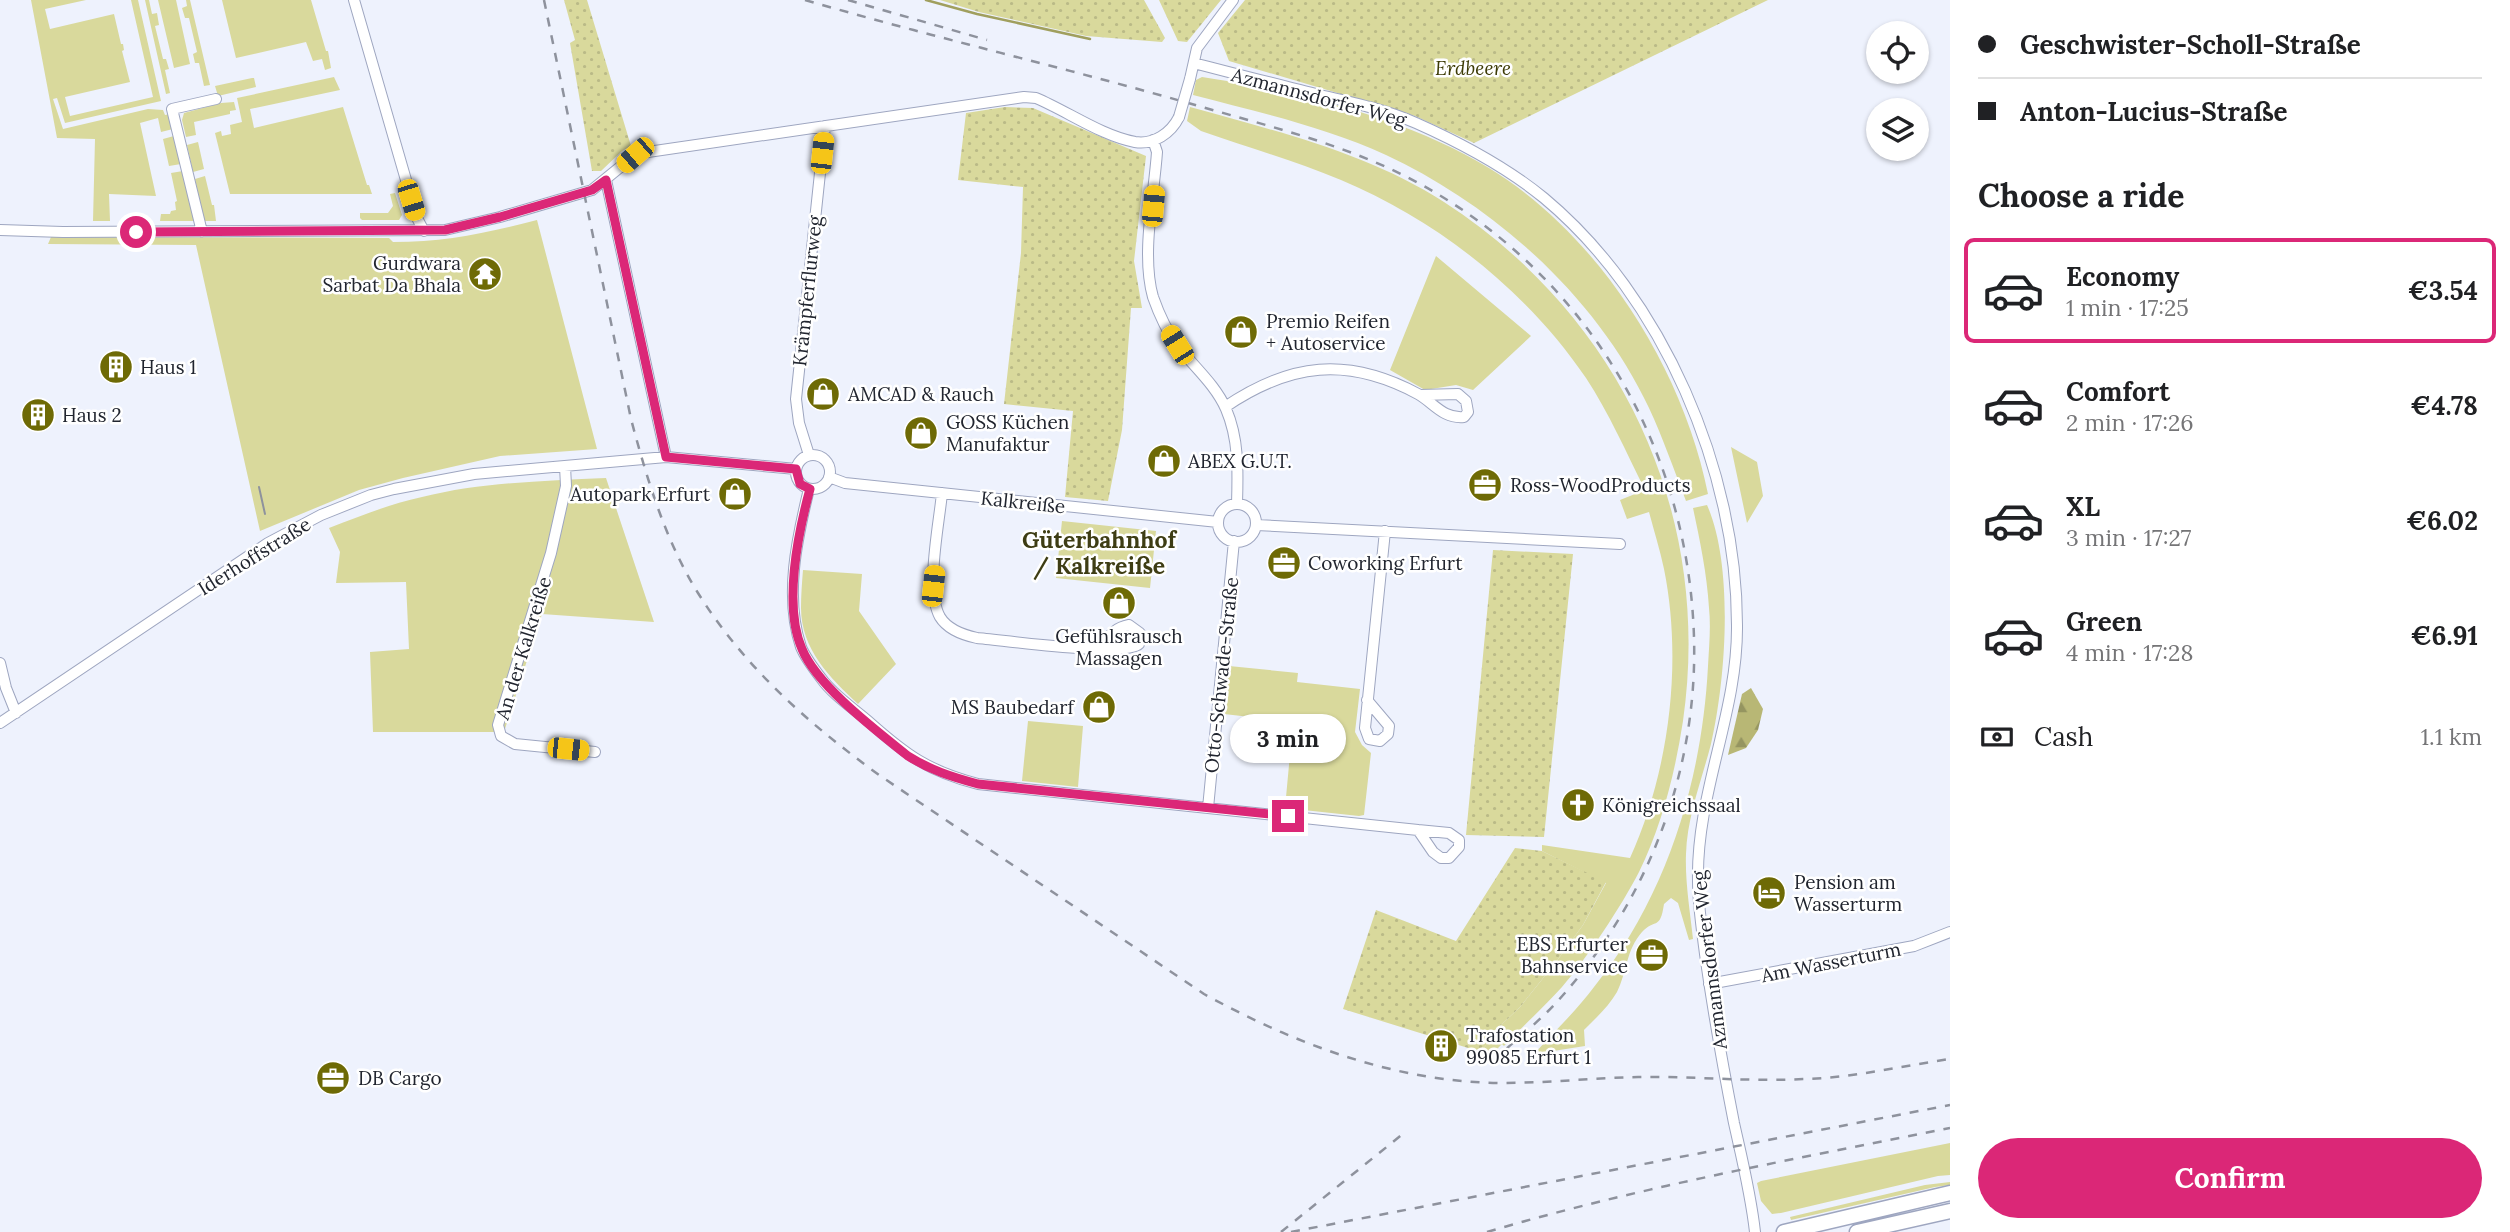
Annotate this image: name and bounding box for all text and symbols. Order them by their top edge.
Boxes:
map controls [1866,21,1929,161]
button: locate [1866,21,1929,84]
text: Geschwister-Scholl-Straße [2020,28,2361,61]
park label: Erdbeere [1435,56,1511,80]
street label: Azmannsdorfer Weg [1228,62,1410,132]
text: Anton-Lucius-Straße [2020,95,2287,128]
button: layers [1866,98,1929,161]
car [810,131,835,175]
car [613,133,658,177]
text: Choose a ride [1978,175,2185,216]
car [395,177,428,223]
car [1141,184,1166,228]
street label: Krämpferflurweg [787,214,827,368]
route start [120,216,152,248]
place label: Gurdwara Sarbat Da Bhala [323,251,461,297]
temple icon: Gurdwara Sarbat Da Bhala [466,255,504,293]
icon: car [1982,259,2045,322]
text: Economy [2066,260,2179,293]
text: €3.54 [2408,274,2478,307]
text: 1 min · 17:25 [2066,293,2189,322]
place label: Premio Reifen + Autoservice [1266,309,1390,355]
shop icon: Premio Reifen + Autoservice [1222,313,1260,351]
car [1157,322,1198,368]
building icon: Haus 1 [97,348,135,386]
place label: Haus 1 [140,355,196,379]
icon: car [1982,374,2045,437]
shop icon: AMCAD & Rauch [804,375,842,413]
text: Comfort [2066,375,2170,408]
place label: AMCAD & Rauch [847,382,994,406]
text: €4.78 [2410,389,2478,422]
building icon: Haus 2 [19,396,57,434]
place label: Haus 2 [62,403,122,427]
text: 2 min · 17:26 [2066,408,2194,437]
place label: GOSS Küchen Manufaktur [946,410,1069,456]
shop icon: GOSS Küchen Manufaktur [902,414,940,452]
shop icon: ABEX G.U.T. [1145,442,1183,480]
place label: ABEX G.U.T. [1187,449,1292,473]
office icon: Ross-WoodProducts [1466,466,1504,504]
place label: Ross-WoodProducts [1510,473,1691,497]
shop icon: Autopark Erfurt [716,475,754,513]
place label: Autopark Erfurt [569,482,711,506]
street label: Kalkreiße [979,486,1067,518]
icon: car [1982,489,2045,552]
text: XL [2066,490,2100,523]
text: €6.02 [2406,504,2478,537]
street label: Iderhoffstraße [193,512,315,600]
text: 3 min · 17:27 [2066,523,2191,552]
district label: Güterbahnhof / Kalkreiße [1022,525,1178,581]
office icon: Coworking Erfurt [1265,544,1303,582]
place label: Coworking Erfurt [1308,551,1463,575]
car [921,564,946,608]
street label: An der Kalkreiße [490,574,556,723]
street label: Otto-Schwade-Straße [1199,576,1243,774]
shop icon: Gefühlsrausch Massagen [1100,584,1138,622]
icon: car [1982,604,2045,667]
text: Green [2066,605,2142,638]
text: €6.91 [2410,619,2478,652]
place label: Gefühlsrausch Massagen [1055,624,1183,670]
text: 4 min · 17:28 [2066,638,2193,667]
shop icon: MS Baubedarf [1080,688,1118,726]
place label: MS Baubedarf [951,695,1076,719]
callout: 3 min [1230,714,1346,764]
icon: cash [1978,718,2016,756]
text: Cash [2034,720,2093,753]
text: 1.1 km [2421,722,2482,751]
text: 3 min [1257,724,1319,753]
car [547,736,590,762]
church icon: Königreichssaal [1559,786,1597,824]
place label: Königreichssaal [1602,793,1741,817]
route end [1272,800,1304,832]
street label: Azmannsdorfer Weg [1686,869,1732,1052]
place label: Pension am Wasserturm [1794,870,1902,916]
hotel icon: Pension am Wasserturm [1750,874,1788,912]
place label: EBS Erfurter Bahnservice [1517,932,1629,978]
office icon: EBS Erfurter Bahnservice [1633,936,1671,974]
street label: Am Wasserturm [1758,937,1903,988]
place label: Trafostation 99085 Erfurt 1 [1466,1023,1591,1069]
building icon: Trafostation 99085 Erfurt 1 [1422,1027,1460,1065]
office icon: DB Cargo [314,1059,352,1097]
place label: DB Cargo [358,1066,442,1090]
button: Confirm [1978,1138,2482,1218]

